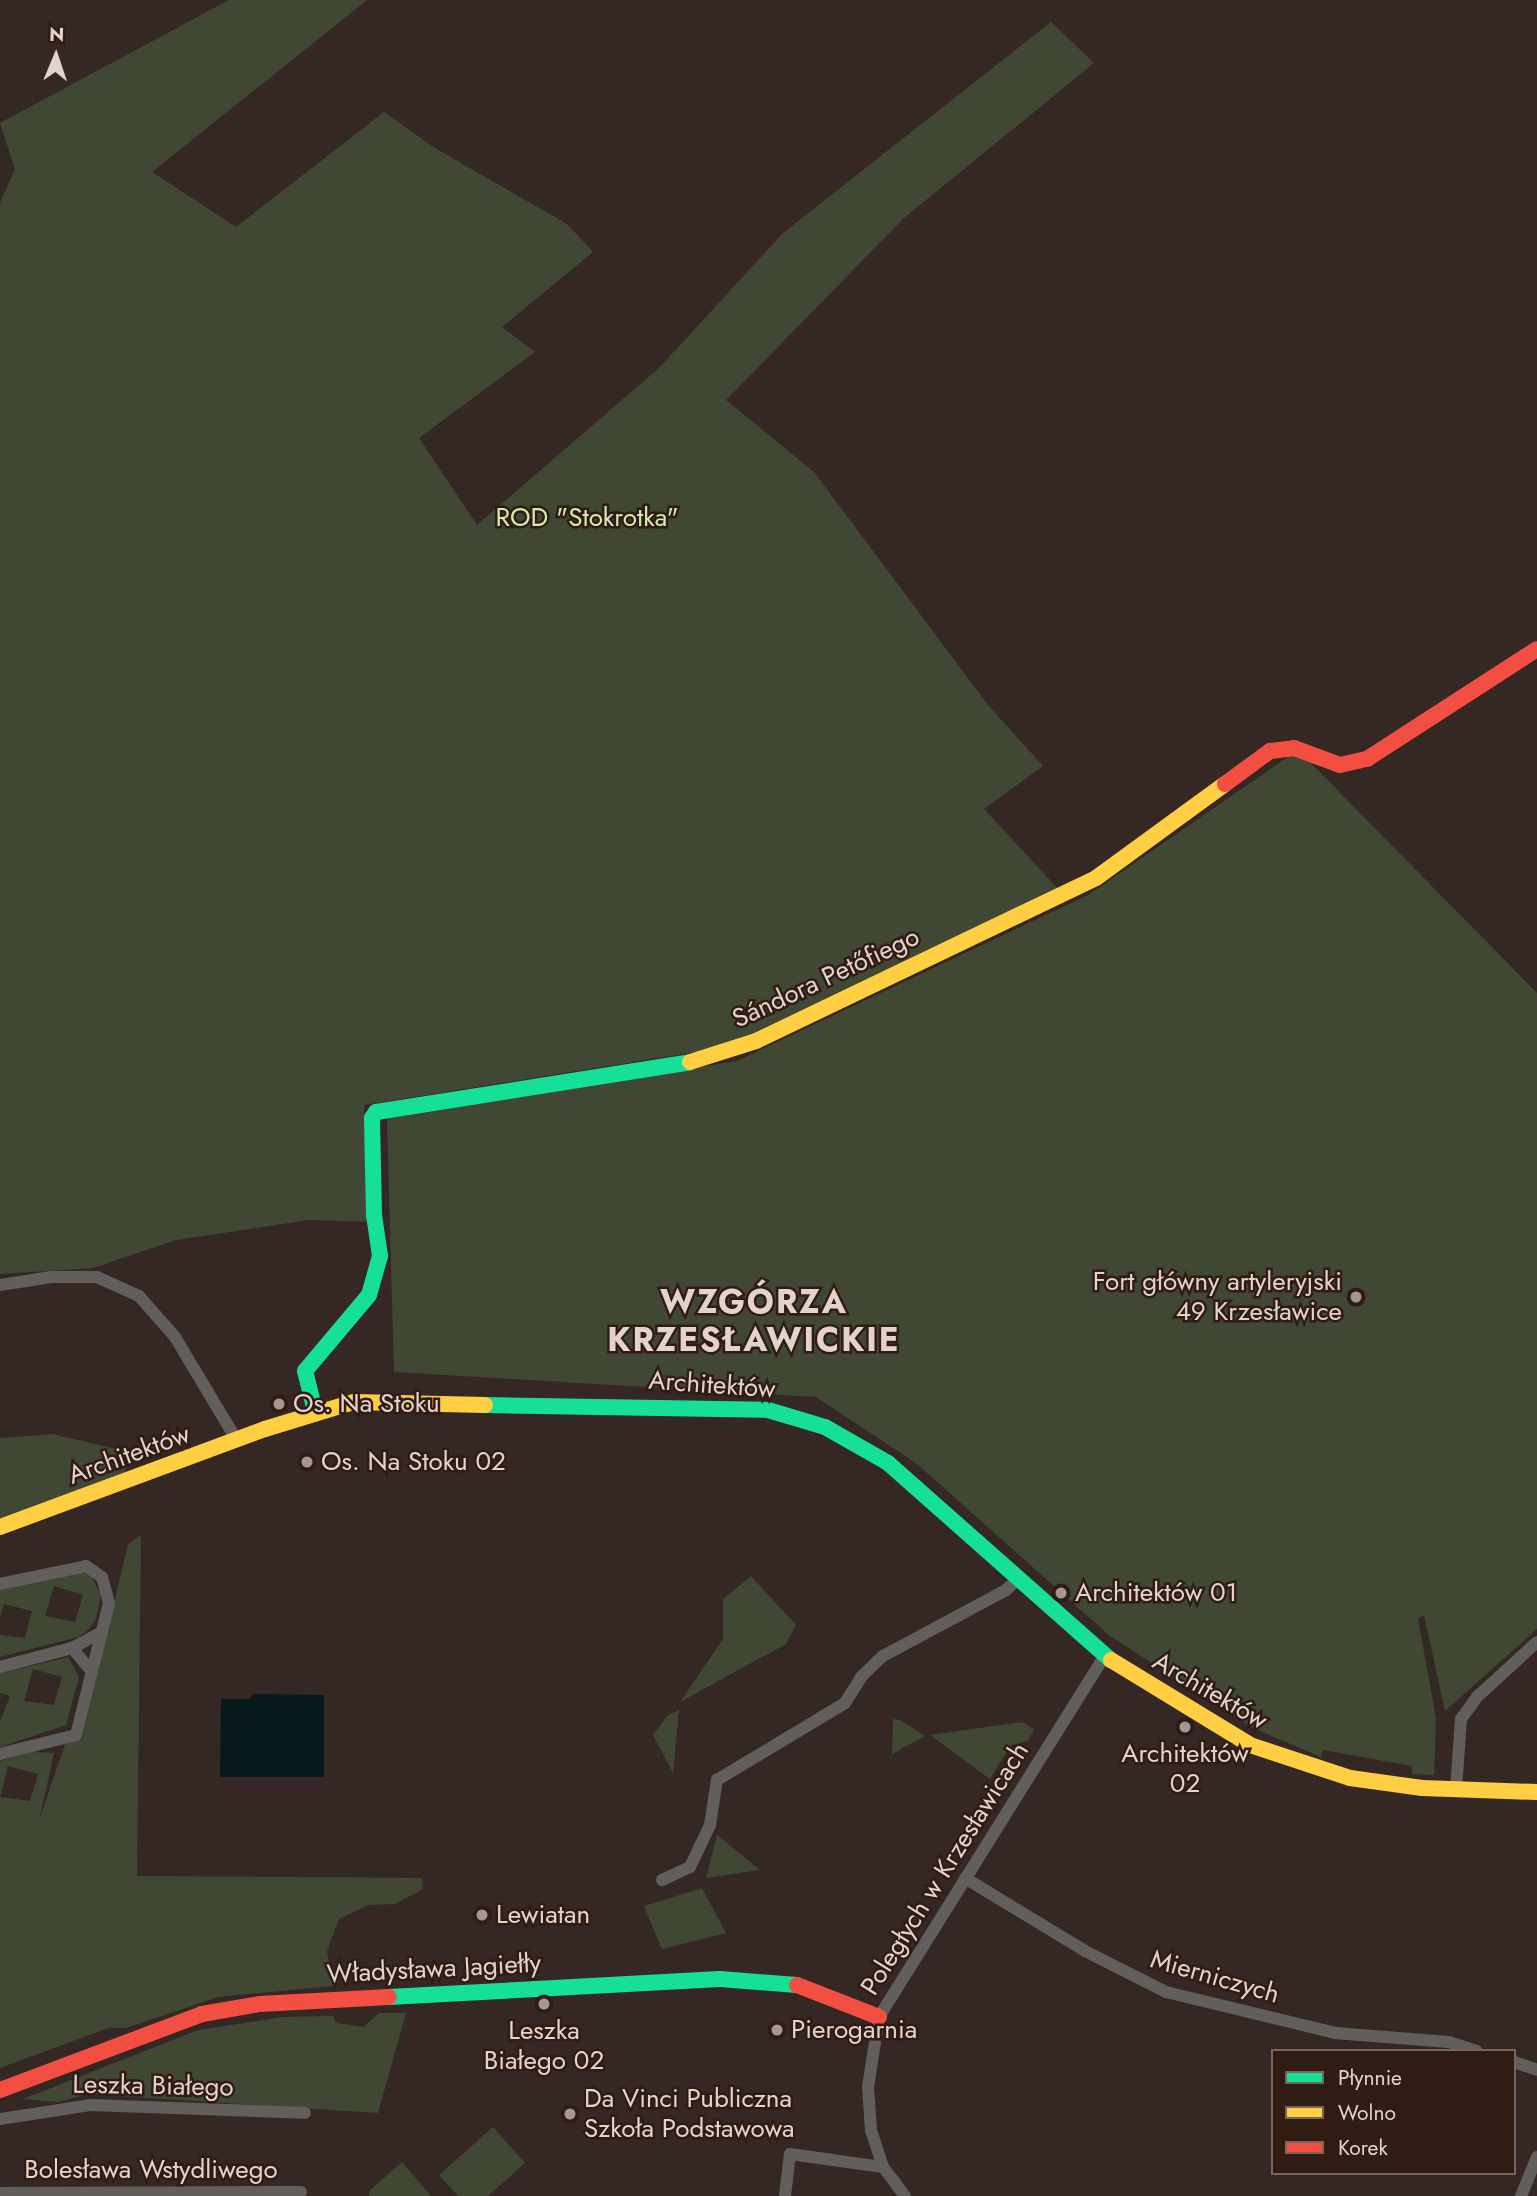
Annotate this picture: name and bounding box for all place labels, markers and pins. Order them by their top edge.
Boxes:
place label: Fort główny artyleryjski 49 Krzesławice [1093,1266,1342,1328]
marker: Fort główny artyleryjski 49 Krzesławice [1348,1289,1364,1305]
place label: Os. Na Stoku [293,1388,440,1420]
marker: Os. Na Stoku [271,1396,287,1412]
place label: Os. Na Stoku 02 [321,1446,506,1478]
marker: Os. Na Stoku 02 [299,1454,315,1470]
place label: Architektów 01 [1075,1577,1237,1609]
marker: Architektów 01 [1053,1585,1069,1601]
marker: Architektów 02 [1177,1719,1193,1735]
place label: Architektów 02 [1121,1738,1249,1800]
place label: Lewiatan [496,1899,590,1931]
marker: Lewiatan [474,1907,490,1923]
marker: Leszka Białego 02 [536,1996,552,2012]
place label: Pierogarnia [791,2014,917,2046]
place label: Leszka Białego 02 [484,2015,604,2076]
marker: Pierogarnia [769,2022,785,2038]
place label: Da Vinci Publiczna Szkoła Podstawowa [584,2083,795,2144]
marker: Da Vinci Publiczna Szkoła Podstawowa [562,2106,578,2122]

